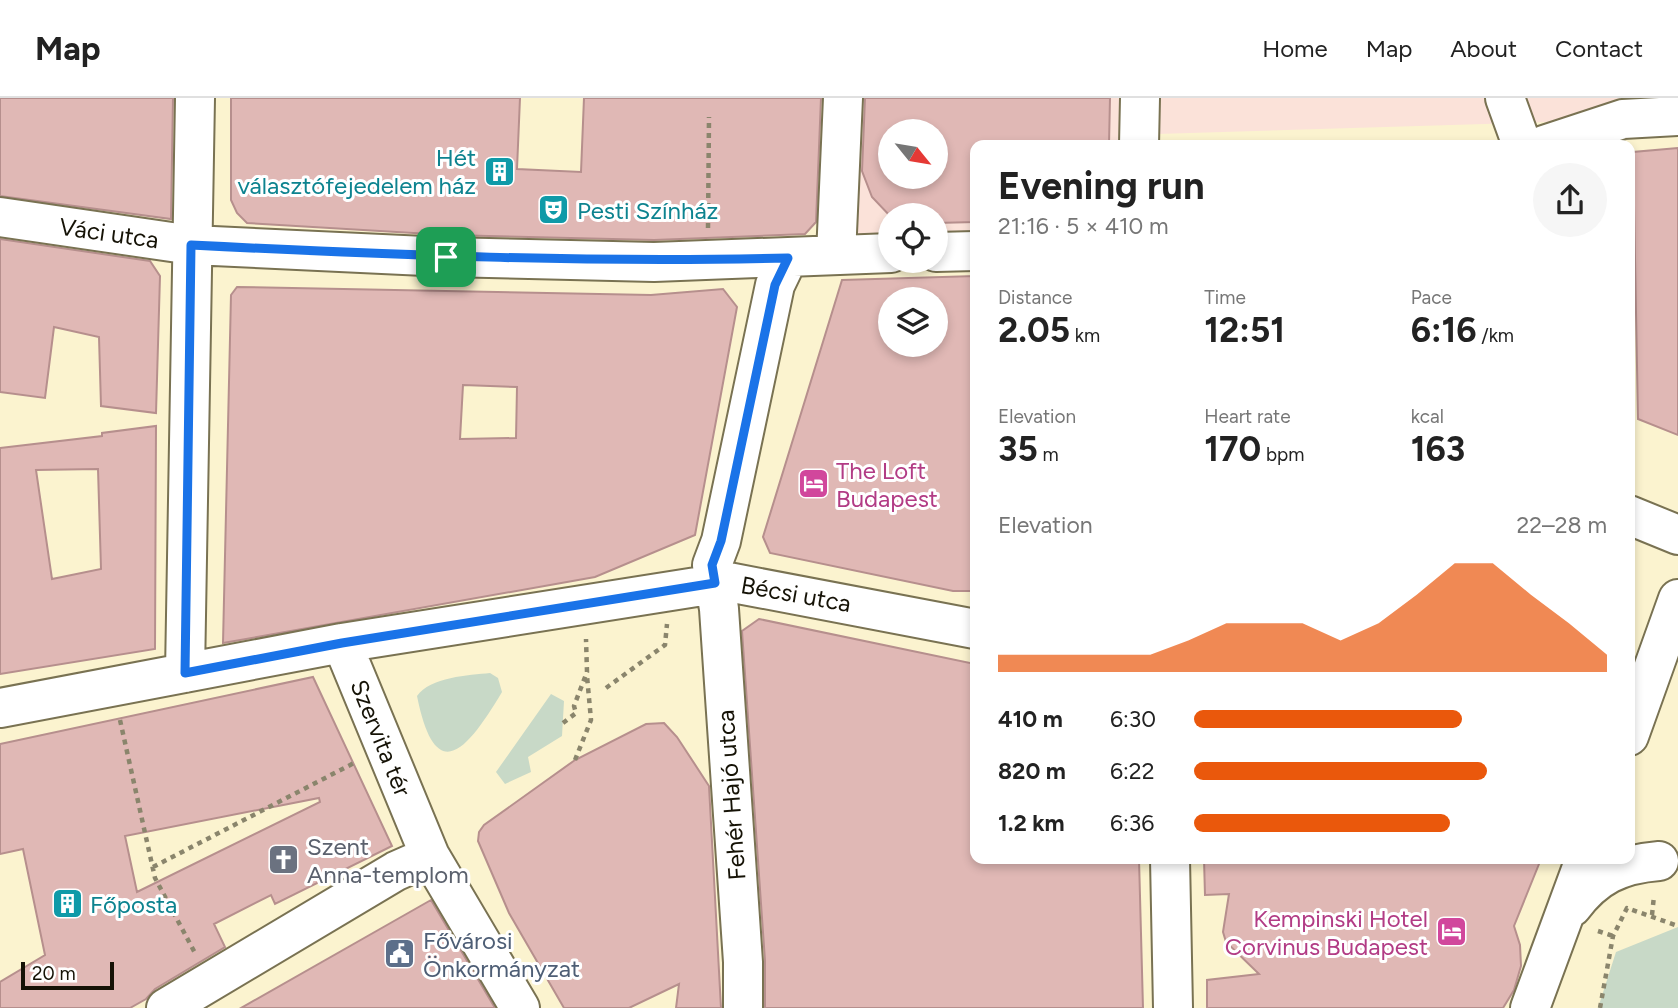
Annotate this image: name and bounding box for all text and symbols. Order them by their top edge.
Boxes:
text: Map [35,29,101,68]
text: Home [1262,34,1328,63]
text: Map [1366,34,1412,63]
text: About [1450,34,1517,63]
text: Contact [1555,34,1643,63]
north arrow [878,119,948,189]
map controls [878,119,948,357]
place label: Hét választófejedelem ház [237,143,476,200]
building icon: Hét választófejedelem ház [482,154,516,188]
text: Evening run [998,163,1205,209]
button: share [1533,163,1607,237]
theatre icon: Pesti Színház [537,193,571,227]
place label: Pesti Színház [577,196,718,225]
button: locate [878,203,948,273]
street label: Váci utca [57,212,161,254]
text: 21:16 · 5 × 410 m [998,212,1169,240]
pin [416,227,476,287]
icon: arrive [427,238,465,276]
text: Distance [998,286,1072,309]
text: Time [1204,286,1246,309]
text: Pace [1411,286,1452,309]
button: layers [878,287,948,357]
text: 2.05 [998,309,1070,351]
text: 12:51 [1204,309,1285,351]
text: 6:16 [1411,309,1477,351]
text: km [1070,324,1100,347]
text: /km [1477,324,1514,347]
text: Elevation [998,405,1076,428]
text: Heart rate [1204,405,1291,428]
text: kcal [1411,405,1444,428]
text: 35 [998,428,1038,470]
text: 170 [1204,428,1261,470]
text: 163 [1411,428,1465,470]
text: m [1038,443,1059,466]
text: bpm [1261,443,1304,466]
place label: The Loft Budapest [836,456,938,513]
hotel icon: The Loft Budapest [796,467,830,501]
text: Elevation [998,511,1093,539]
text: 22–28 m [1516,511,1607,539]
street label: Bécsi utca [739,570,853,618]
street label: Szervita tér [344,675,418,801]
text: 410 m [998,705,1063,733]
text: 6:30 [1110,705,1156,733]
street label: Fehér Hajó utca [711,709,751,881]
text: 820 m [998,757,1066,785]
text: 6:22 [1110,757,1155,785]
text: 1.2 km [998,809,1065,837]
text: 6:36 [1110,809,1154,837]
place label: Szent Anna-templom [307,832,469,889]
church icon: Szent Anna-templom [267,843,301,877]
building icon: Főposta [50,887,84,921]
place label: Főposta [90,890,177,919]
place label: Kempinski Hotel Corvinus Budapest [1225,904,1428,961]
hotel icon: Kempinski Hotel Corvinus Budapest [1434,915,1468,949]
place label: Fővárosi Önkormányzat [423,926,580,983]
public building icon: Fővárosi Önkormányzat [383,937,417,971]
scale bar [21,959,114,991]
text: 20 m [32,962,76,985]

